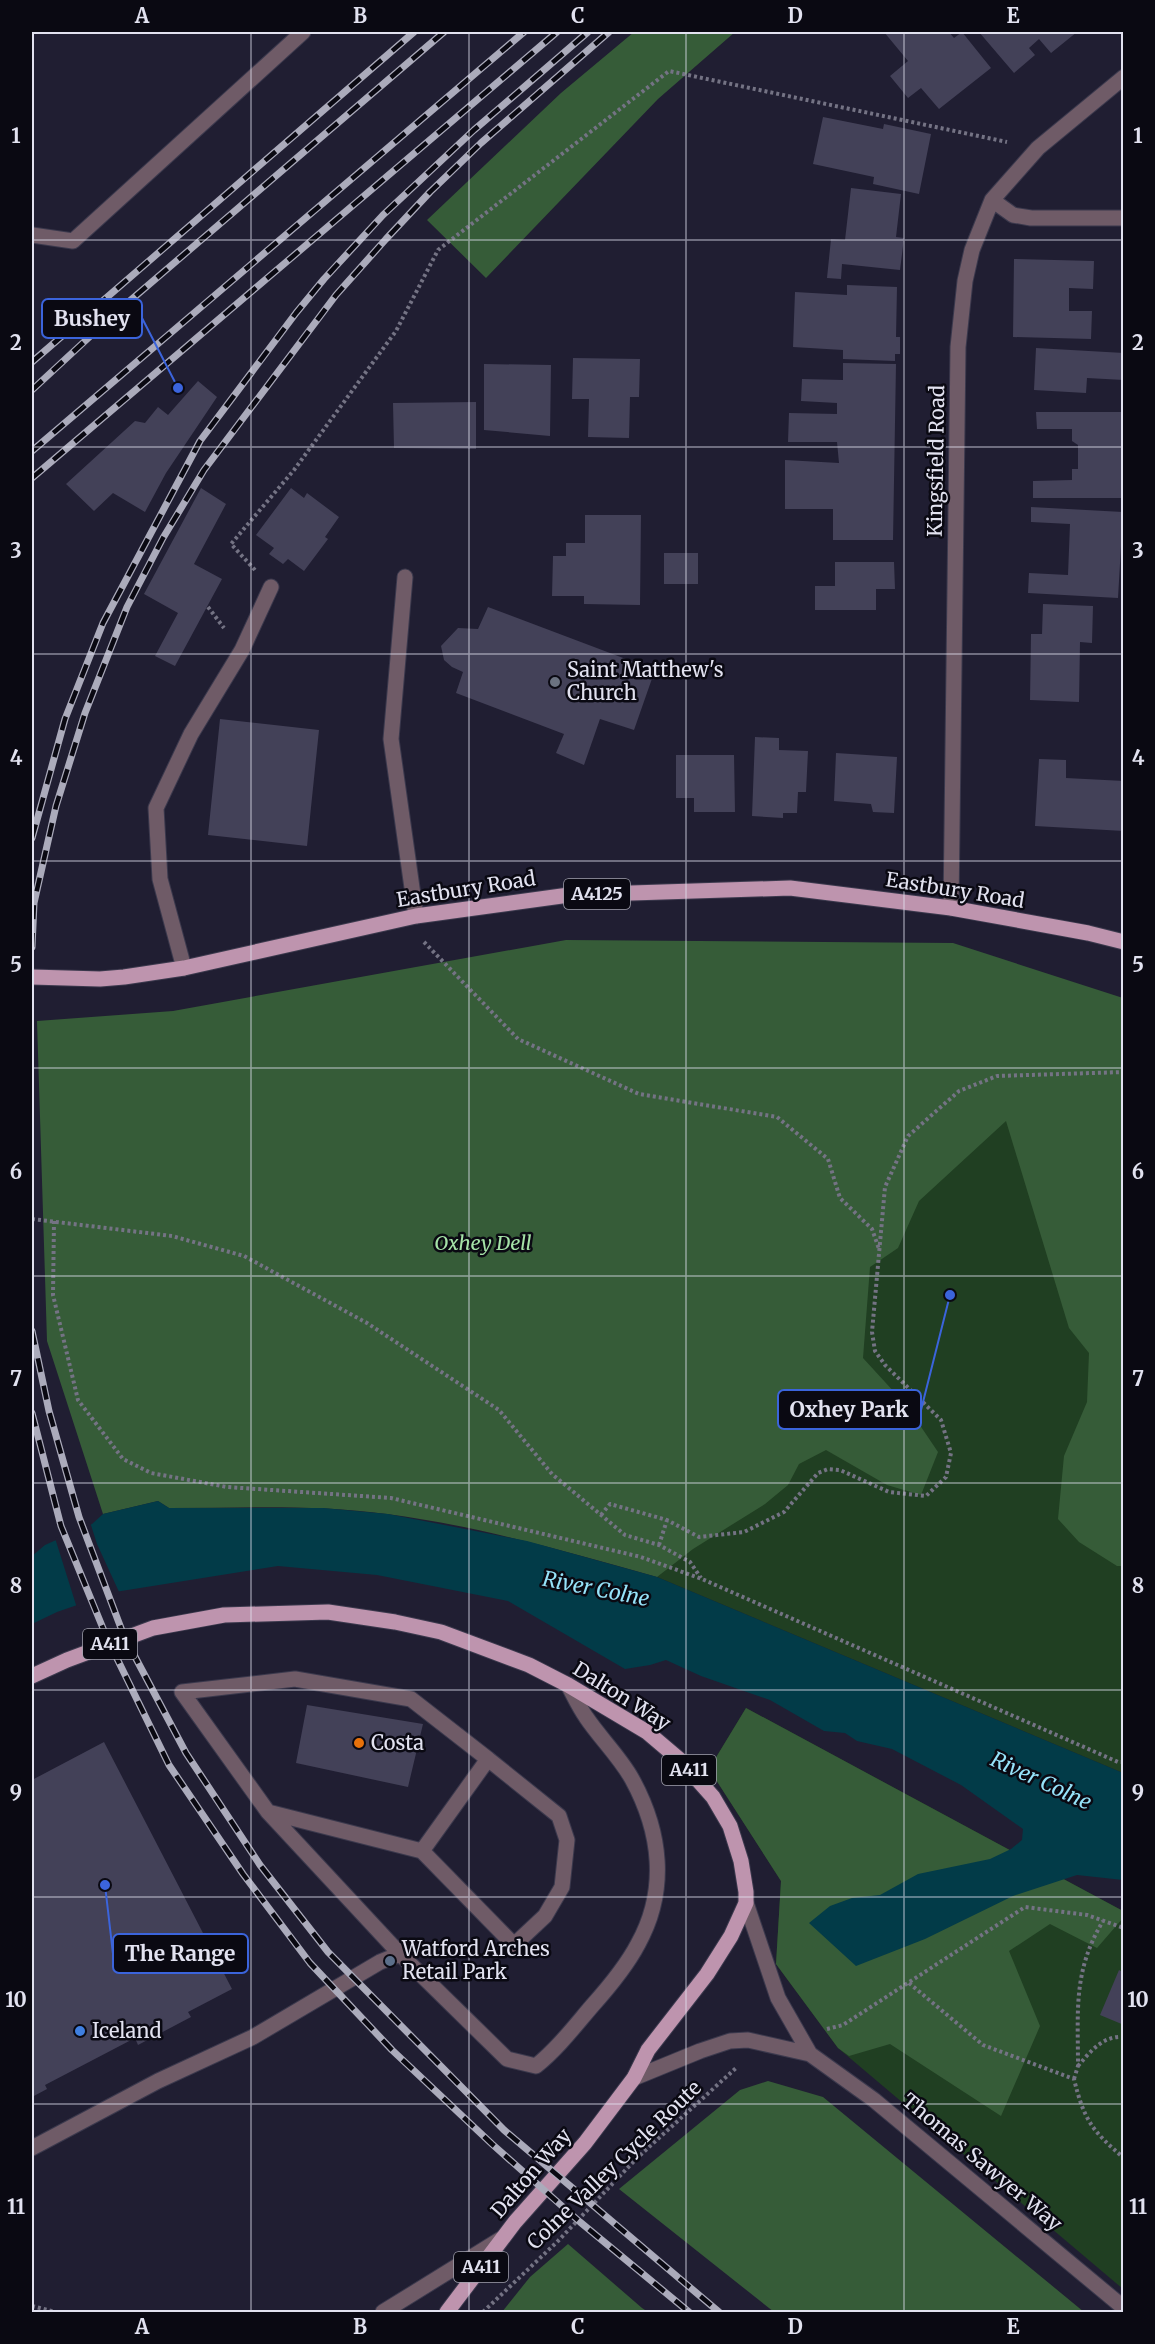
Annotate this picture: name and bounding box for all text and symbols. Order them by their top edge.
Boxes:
text: A [134,3,150,28]
text: B [353,3,367,28]
text: C [571,3,585,28]
text: D [787,3,803,28]
text: E [1006,3,1020,28]
text: 1 [11,123,21,148]
text: 1 [1133,123,1143,148]
callout: Bushey [42,299,142,338]
text: Bushey [54,305,131,332]
text: 2 [10,330,22,355]
text: 2 [1132,330,1144,355]
street label: Kingsfield Road [922,385,949,537]
text: 3 [10,538,22,563]
text: 3 [1132,538,1144,563]
place label: Saint Matthew's Church [567,657,724,705]
marker: Saint Matthew's Church [548,675,562,689]
text: 4 [10,745,23,770]
text: 4 [1132,745,1145,770]
street label: Eastbury Road [395,865,537,912]
street label: Eastbury Road [884,866,1026,913]
road number: A4125 [564,879,630,909]
text: 5 [10,952,22,977]
text: 5 [1132,952,1144,977]
text: 6 [10,1159,22,1184]
text: 6 [1132,1159,1144,1184]
park label: Oxhey Dell [434,1230,532,1255]
text: 7 [10,1366,22,1391]
text: 7 [1132,1366,1144,1391]
callout: Oxhey Park [778,1390,921,1429]
text: Oxhey Park [789,1396,909,1423]
water label: River Colne [540,1565,652,1612]
text: 8 [10,1573,22,1598]
text: 8 [1132,1573,1144,1598]
road number: A411 [83,1629,137,1659]
street label: Dalton Way [569,1656,676,1736]
place label: Costa [371,1730,424,1755]
marker: Costa [352,1736,366,1750]
water label: River Colne [986,1745,1096,1816]
road number: A411 [662,1755,716,1785]
text: 9 [10,1780,22,1805]
text: 9 [1132,1780,1144,1805]
callout: The Range [113,1934,248,1973]
place label: Watford Arches Retail Park [401,1936,550,1984]
text: The Range [125,1940,235,1967]
marker: Watford Arches Retail Park [383,1954,397,1968]
text: 10 [5,1987,27,2012]
text: 10 [1127,1987,1149,2012]
place label: Iceland [92,2018,162,2043]
marker: Iceland [73,2024,87,2038]
street label: Colne Valley Cycle Route [521,2075,706,2254]
street label: Thomas Sawyer Way [897,2087,1068,2236]
street label: Dalton Way [485,2123,576,2222]
text: 11 [7,2194,25,2219]
text: 11 [1129,2194,1147,2219]
road number: A411 [454,2252,508,2282]
text: A [134,2314,150,2339]
text: B [353,2314,367,2339]
text: C [571,2314,585,2339]
text: D [787,2314,803,2339]
text: E [1006,2314,1020,2339]

